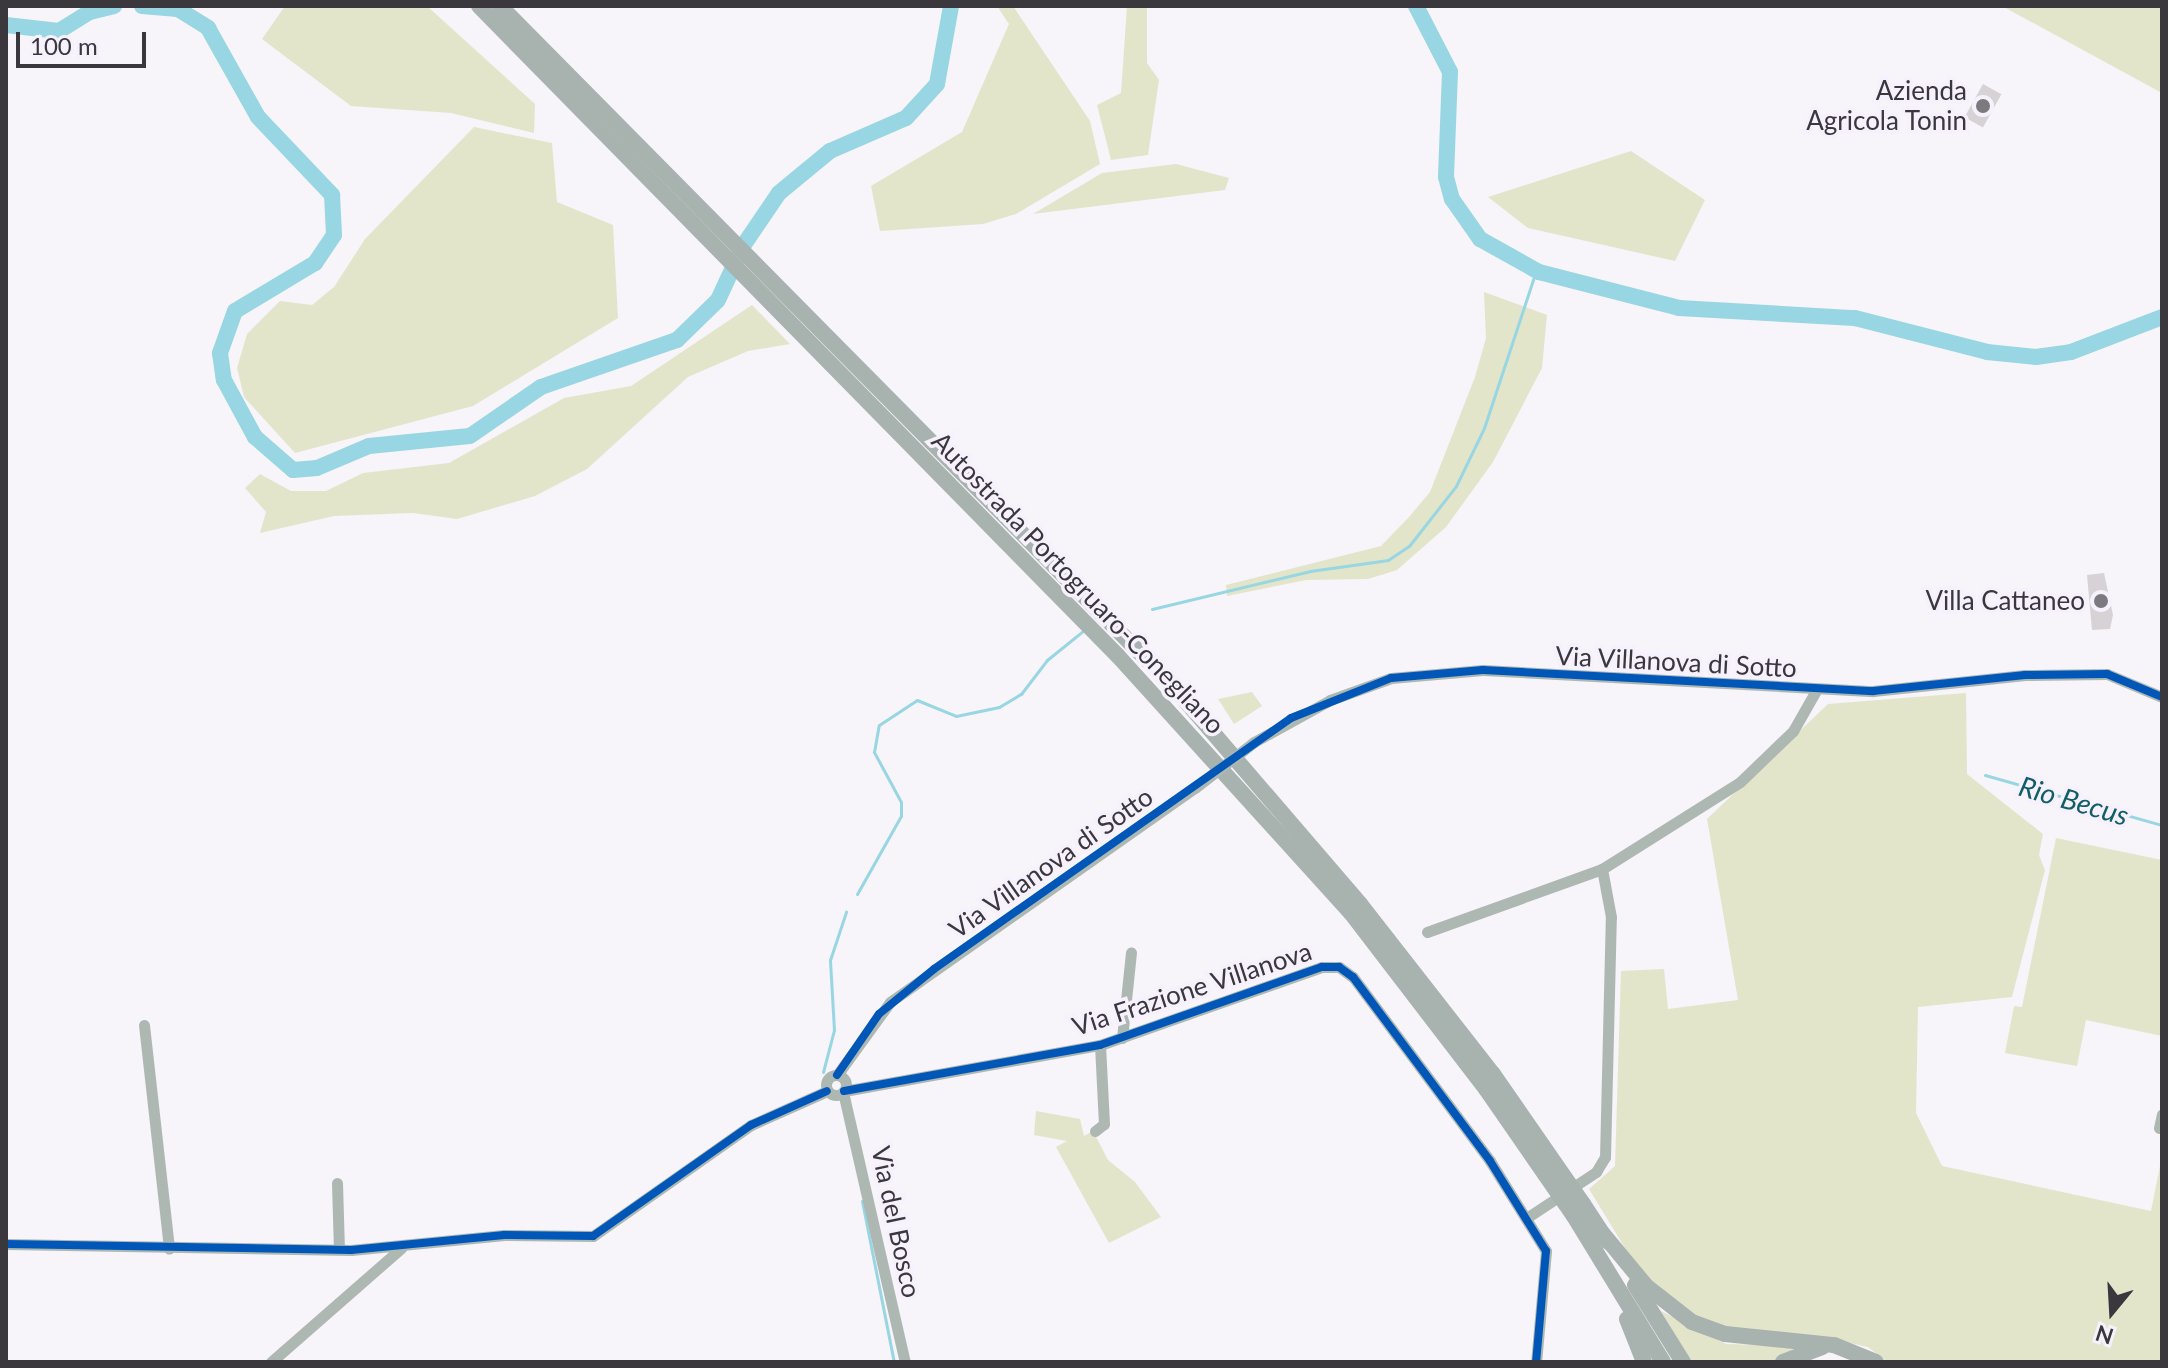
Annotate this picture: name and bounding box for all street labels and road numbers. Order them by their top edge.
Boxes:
street label: Autostrada Portogruaro-Conegliano [925,426,1231,740]
street label: Via Villanova di Sotto [1554,640,1798,684]
street label: Via Villanova di Sotto [943,781,1159,945]
street label: Via Frazione Villanova [1068,935,1316,1043]
street label: Via del Bosco [865,1143,927,1301]

